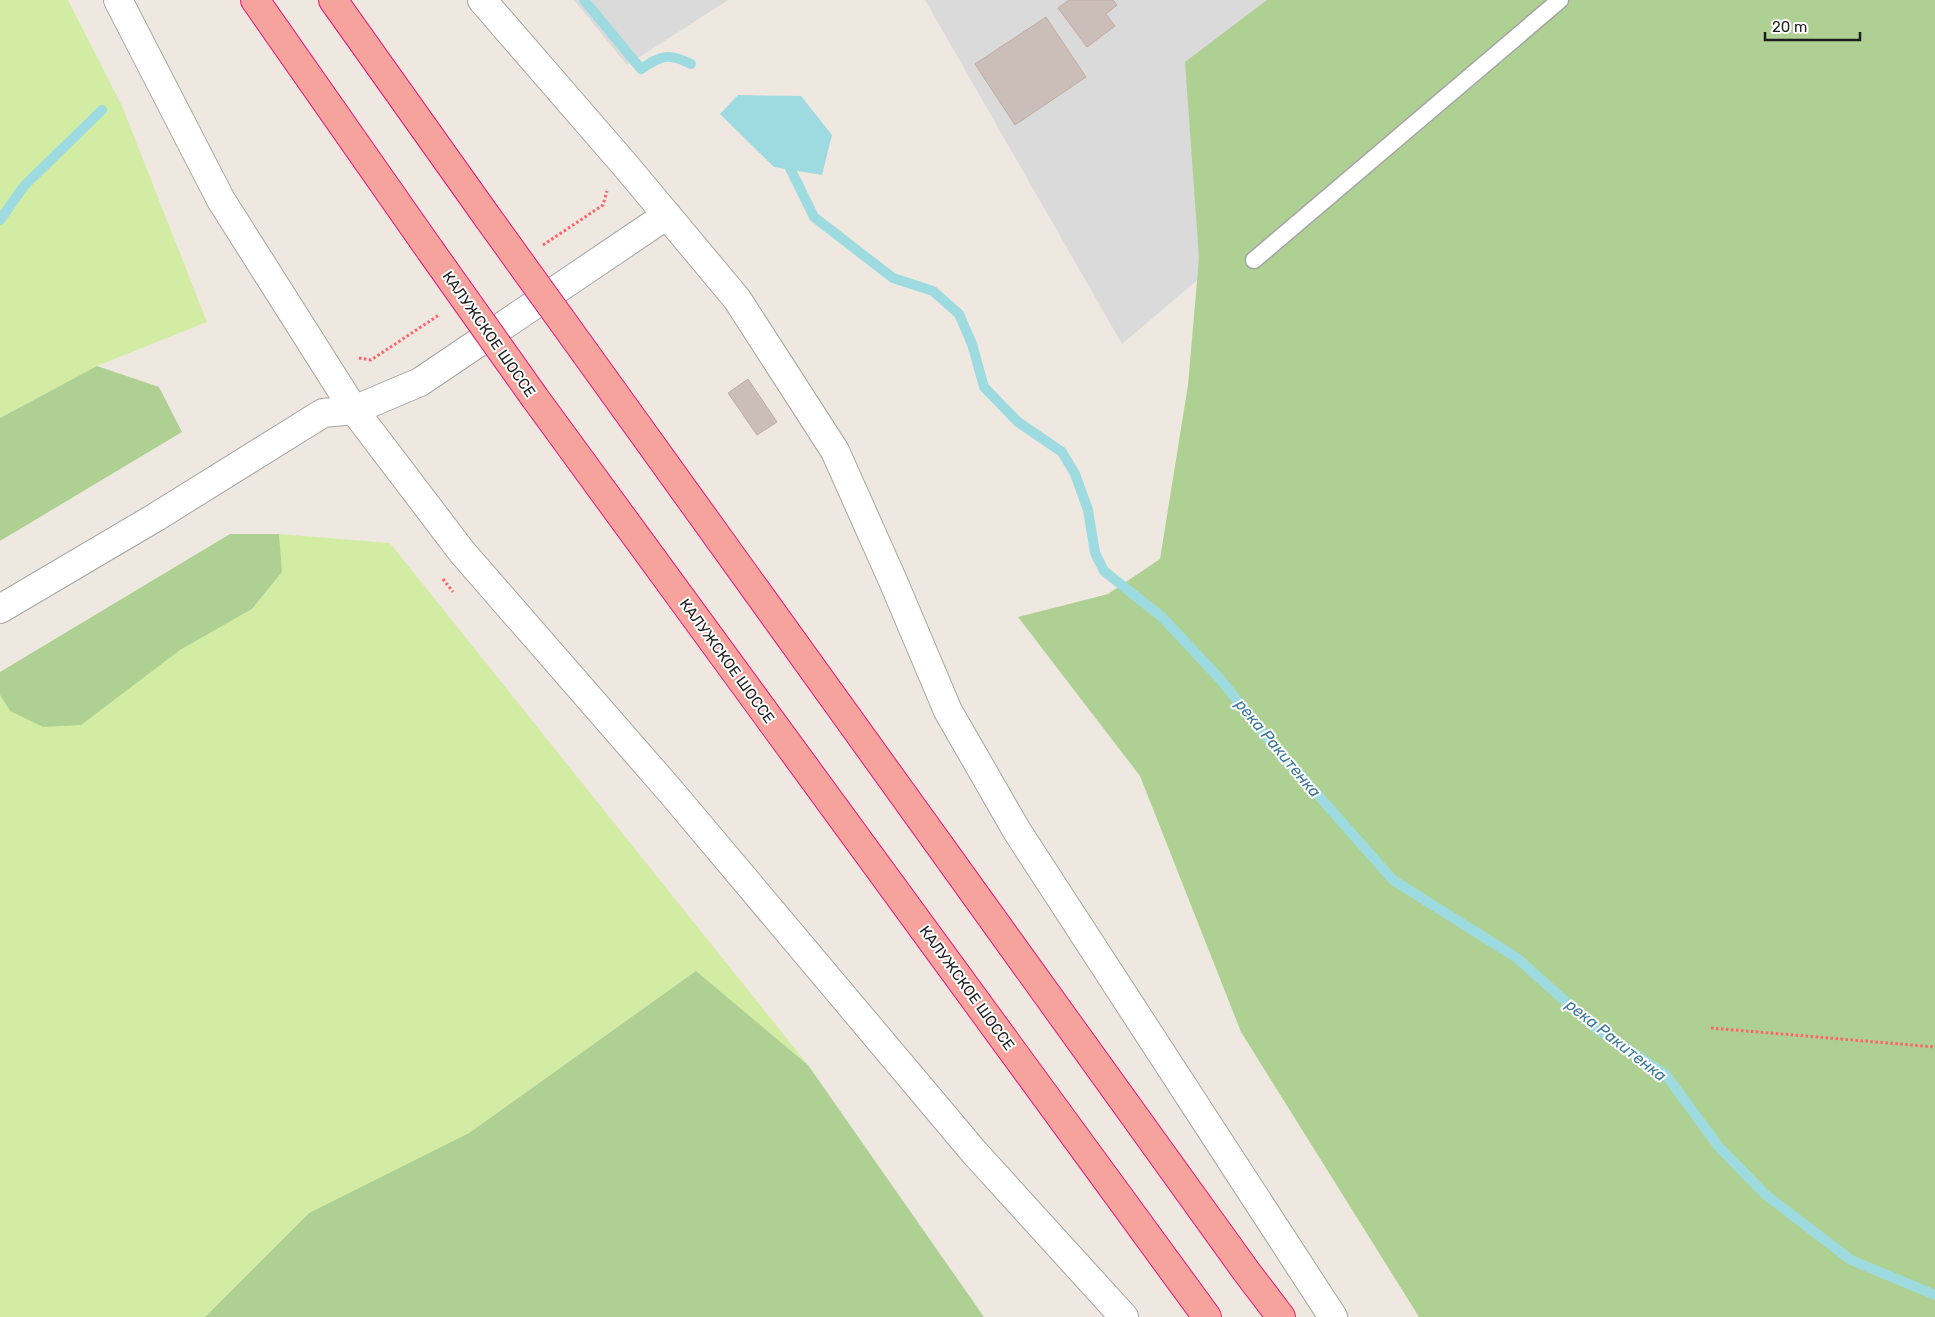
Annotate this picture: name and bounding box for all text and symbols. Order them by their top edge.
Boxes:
scale bar [1765,10,1860,42]
text: 20 m [1772,18,1807,36]
street label: КАЛУЖСКОЕ ШОССЕ [439,268,539,400]
street label: КАЛУЖСКОЕ ШОССЕ [676,595,778,727]
water label: река Ракитенка [1231,695,1325,801]
street label: КАЛУЖСКОЕ ШОССЕ [916,922,1018,1054]
water label: река Ракитенка [1562,995,1670,1085]

